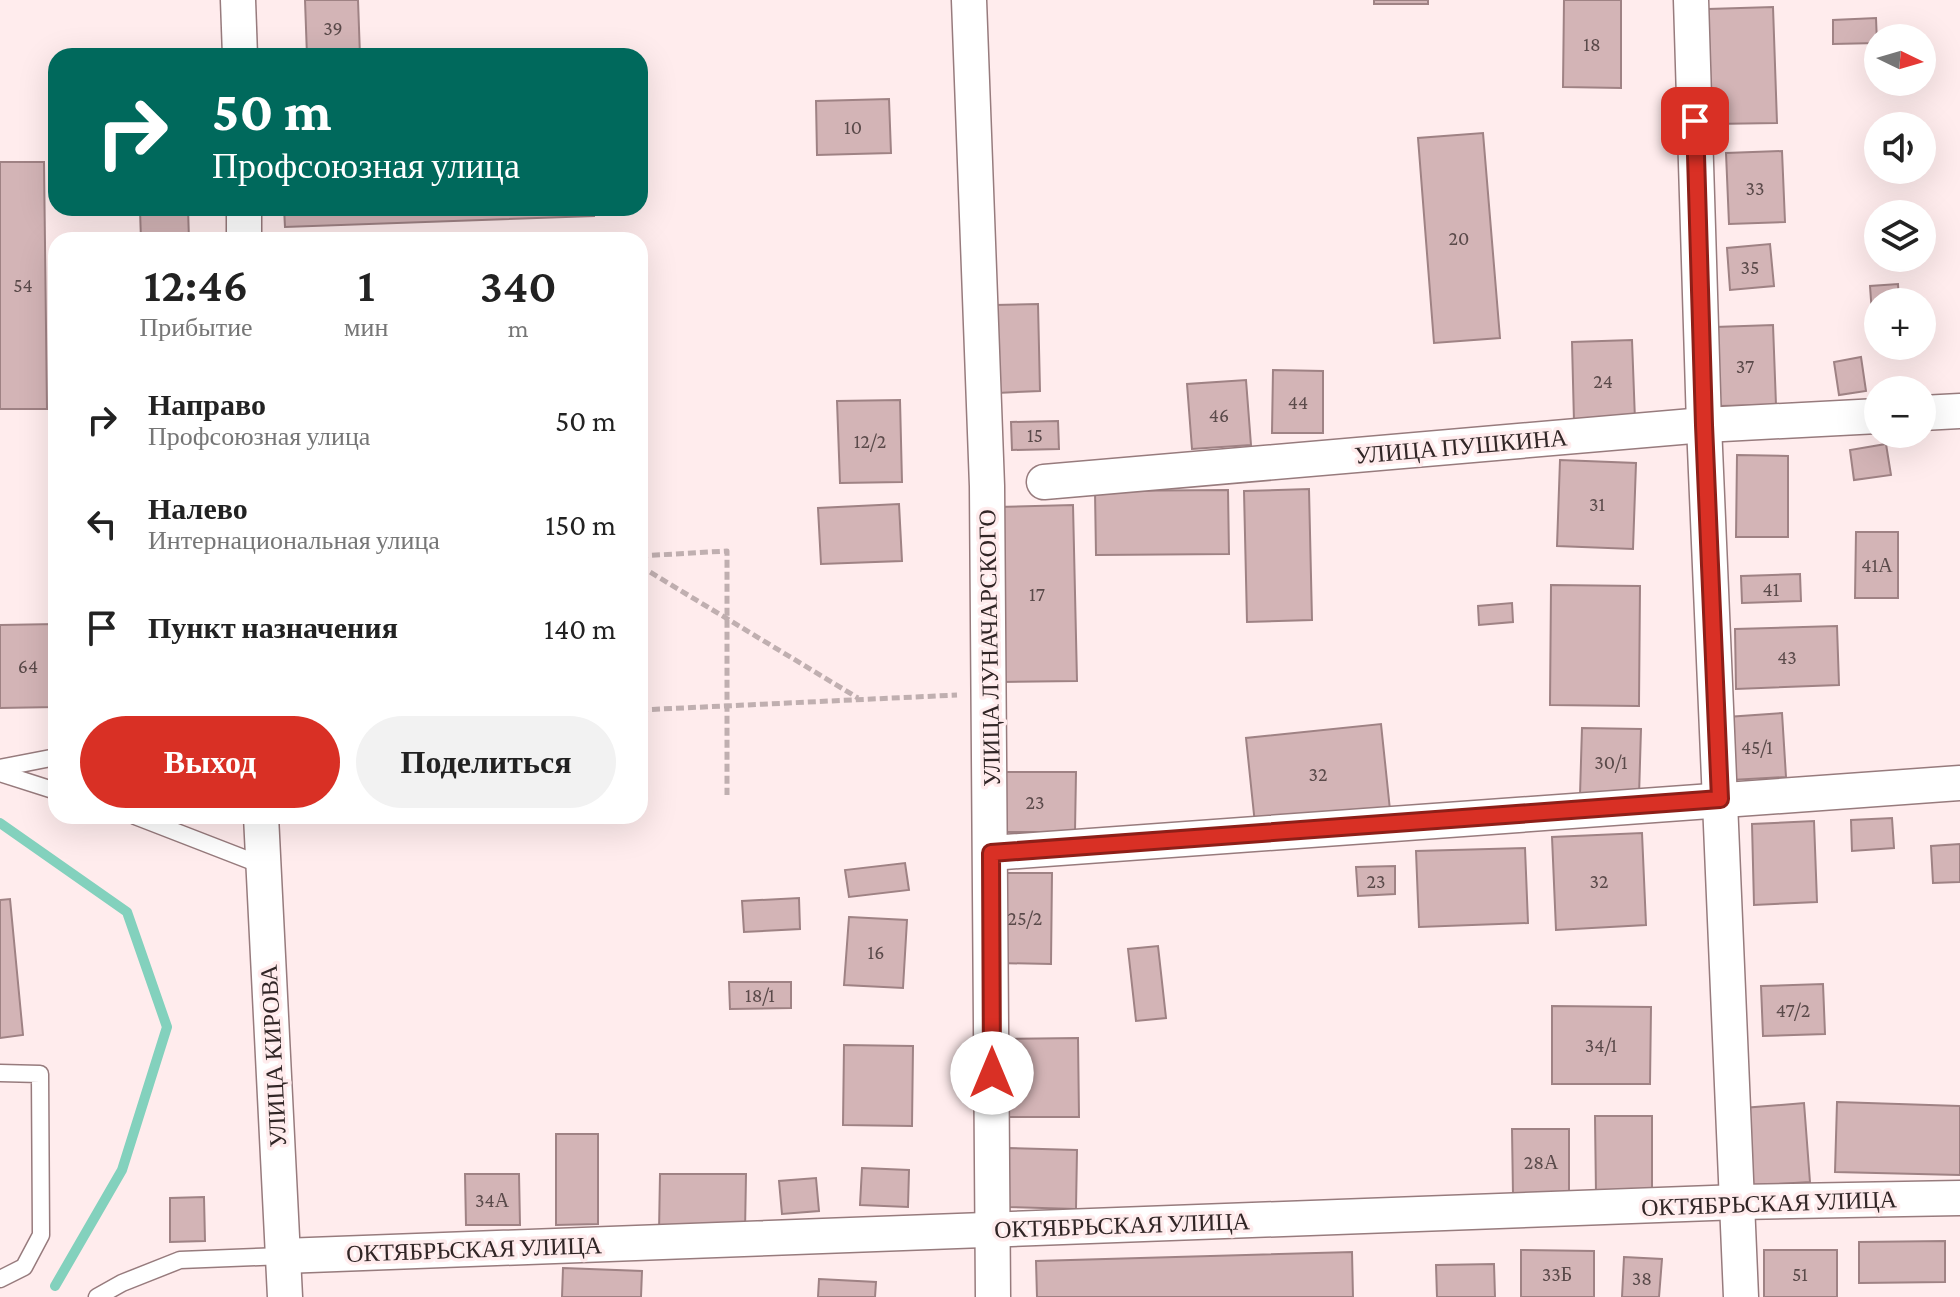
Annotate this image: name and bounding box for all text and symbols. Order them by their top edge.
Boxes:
house number: 39 [323,17,343,39]
north arrow [1864,24,1936,96]
map controls [1864,24,1936,448]
house number: 18 [1583,33,1601,55]
icon: right [80,80,184,184]
text: 50 m [212,80,332,142]
pin [1661,87,1729,155]
icon: arrive [1673,99,1717,143]
button: sound [1864,112,1936,184]
house number: 10 [844,116,862,138]
text: Профсоюзная улица [212,146,520,186]
house number: 33 [1746,177,1764,199]
button: layers [1864,200,1936,272]
house number: 20 [1449,227,1469,249]
house number: 35 [1741,256,1759,278]
text: 12:46 [144,258,248,311]
text: 1 [358,258,375,311]
text: 340 [480,259,557,312]
house number: 54 [13,274,33,296]
button: + [1864,288,1936,360]
text: Прибытие [139,313,253,342]
text: мин [344,313,388,342]
text: m [508,314,529,343]
house number: 37 [1736,355,1754,377]
house number: 24 [1593,370,1613,392]
button: − [1864,376,1936,448]
text: Направо [148,388,266,421]
house number: 44 [1288,391,1308,413]
icon: right [80,398,124,442]
text: 50 m [555,404,616,437]
house number: 46 [1209,404,1229,426]
text: Профсоюзная улица [148,422,370,451]
street label: УЛИЦА ПУШКИНА [1353,423,1569,469]
house number: 15 [1027,424,1043,446]
house number: 12/2 [854,430,886,452]
text: Налево [148,492,248,525]
house number: 31 [1589,493,1605,515]
icon: left [80,502,124,546]
text: 150 m [545,508,616,541]
street label: УЛИЦА ЛУНАЧАРСКОГО [973,509,1005,787]
text: Интернациональная улица [148,526,440,555]
house number: 41А [1861,554,1893,576]
house number: 41 [1763,578,1779,600]
house number: 17 [1029,583,1045,605]
icon: arrive [80,606,124,650]
text: Пункт назначения [148,611,398,644]
text: 140 m [544,612,616,645]
house number: 43 [1777,646,1797,668]
house number: 64 [18,655,38,677]
button: Выход [80,716,340,808]
button: Поделиться [356,716,616,808]
house number: 45/1 [1741,736,1773,758]
house number: 30/1 [1594,751,1628,773]
house number: 32 [1309,763,1327,785]
house number: 23 [1025,791,1045,813]
house number: 23 [1366,870,1386,892]
house number: 32 [1590,870,1608,892]
house number: 25/2 [1008,907,1042,929]
house number: 16 [868,941,884,963]
street label: УЛИЦА КИРОВА [255,963,291,1148]
house number: 18/1 [745,984,775,1006]
house number: 47/2 [1776,999,1810,1021]
position arrow [950,1031,1034,1115]
house number: 34/1 [1585,1034,1617,1056]
house number: 28А [1524,1151,1559,1173]
street label: ОКТЯБРЬСКАЯ УЛИЦА [1641,1185,1898,1221]
house number: 34А [475,1189,510,1211]
street label: ОКТЯБРЬСКАЯ УЛИЦА [994,1207,1251,1243]
street label: ОКТЯБРЬСКАЯ УЛИЦА [346,1231,603,1267]
house number: 33Б [1542,1263,1572,1285]
house number: 51 [1792,1263,1808,1285]
house number: 38 [1632,1267,1652,1289]

